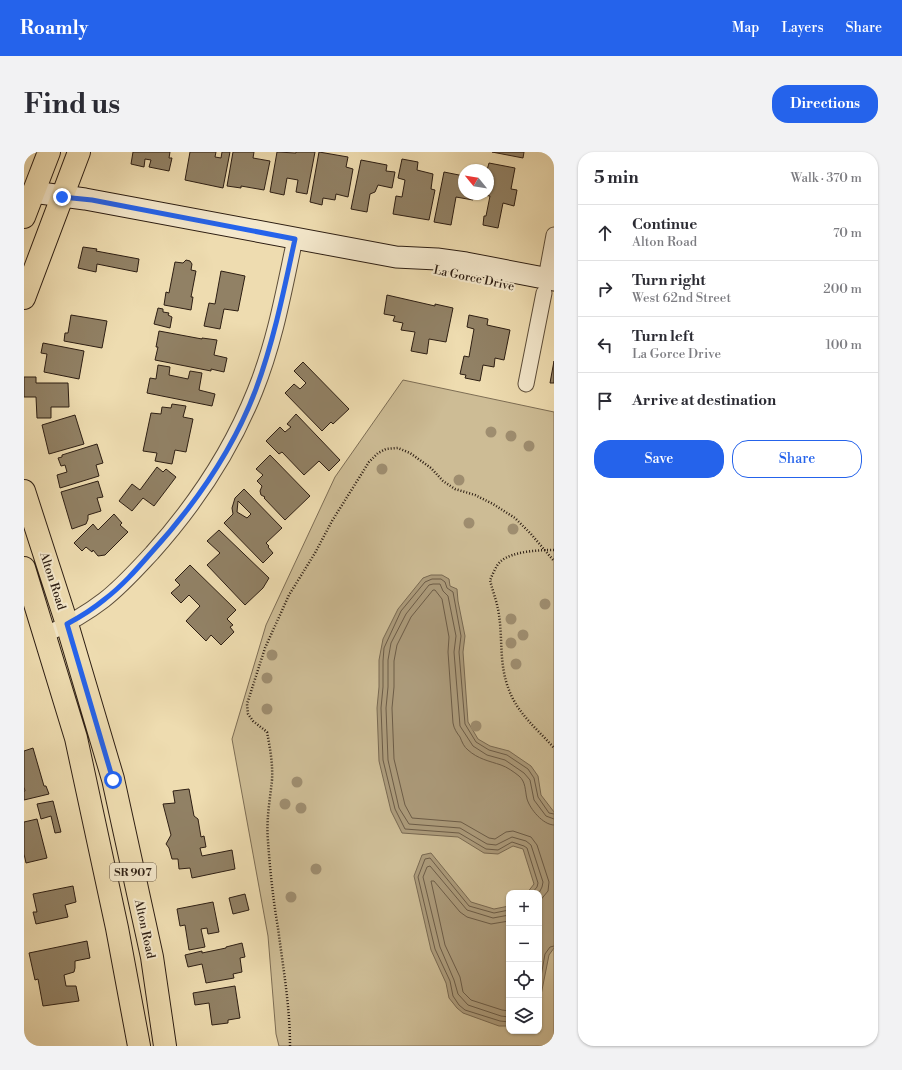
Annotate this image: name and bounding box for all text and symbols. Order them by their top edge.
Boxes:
text: Roamly [20,16,88,40]
text: Map [732,19,759,37]
text: Layers [781,19,824,37]
text: Share [846,19,882,37]
button: Directions [772,85,878,123]
text: Find us [24,87,120,122]
north arrow [458,164,494,200]
text: 5 min [594,167,639,189]
text: Walk · 370 m [790,170,862,186]
route end [53,188,71,206]
text: Continue [632,215,697,234]
icon: ahead [594,222,616,244]
text: 70 m [833,225,862,241]
text: Alton Road [632,234,697,250]
street label: La Gorce Drive [432,263,516,294]
text: Turn right [632,271,706,290]
icon: right [594,278,616,300]
text: 200 m [823,281,862,297]
text: West 62nd Street [632,290,731,306]
text: Turn left [632,327,694,346]
icon: left [594,334,616,356]
text: 100 m [826,337,862,353]
text: La Gorce Drive [632,346,721,362]
icon: arrive [594,390,616,412]
text: Arrive at destination [632,391,776,410]
button: Save [594,440,724,478]
button: Share [732,440,862,478]
street label: Alton Road [36,549,69,612]
route start [104,771,122,789]
road number: SR 907 [110,863,156,881]
map controls [506,890,542,1034]
button: + [506,890,542,926]
street label: Alton Road [131,897,158,960]
button: − [506,926,542,962]
button: locate [506,962,542,998]
button: layers [506,998,542,1034]

